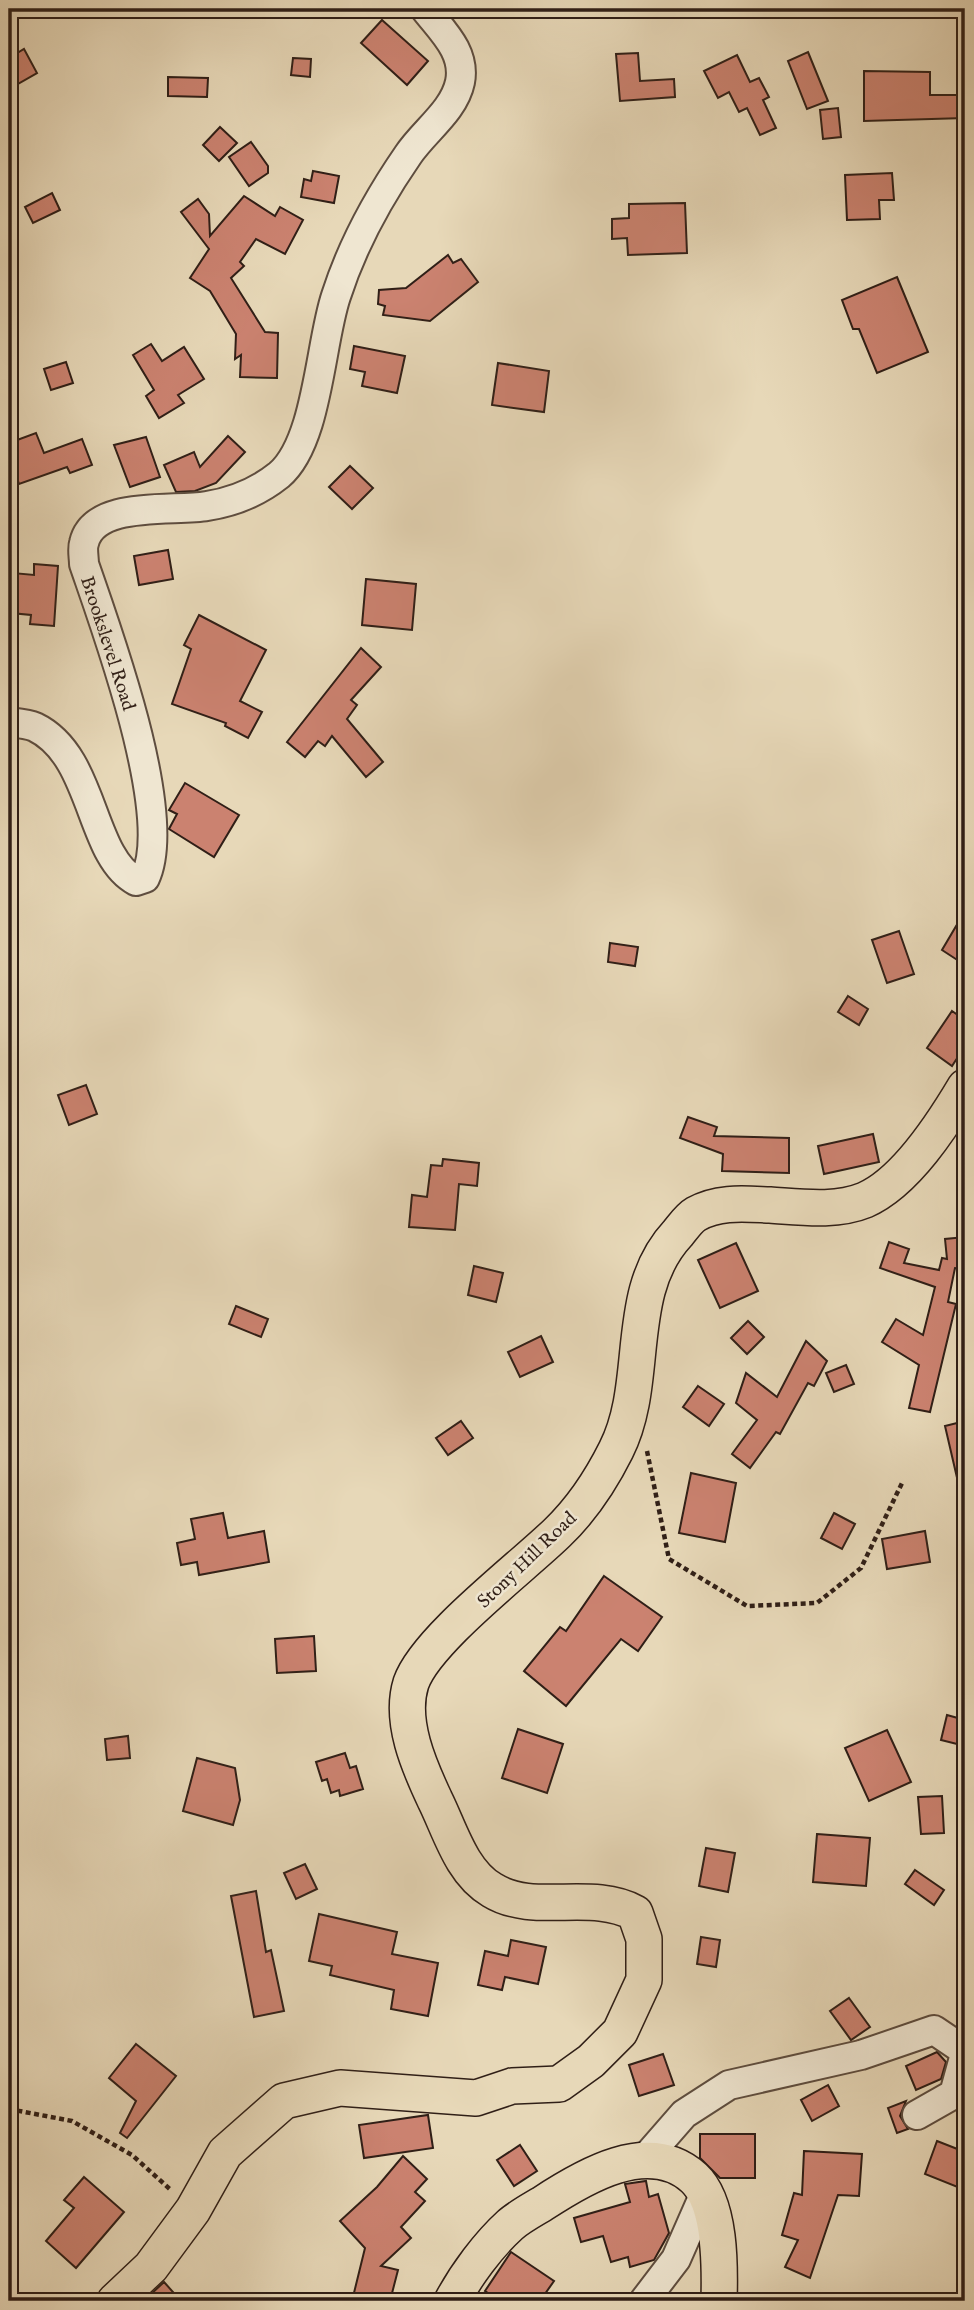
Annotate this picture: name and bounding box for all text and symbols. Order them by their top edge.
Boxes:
street label: Brookslevel Road [74,573,140,715]
street label: Stony Hill Road [473,1506,583,1614]

